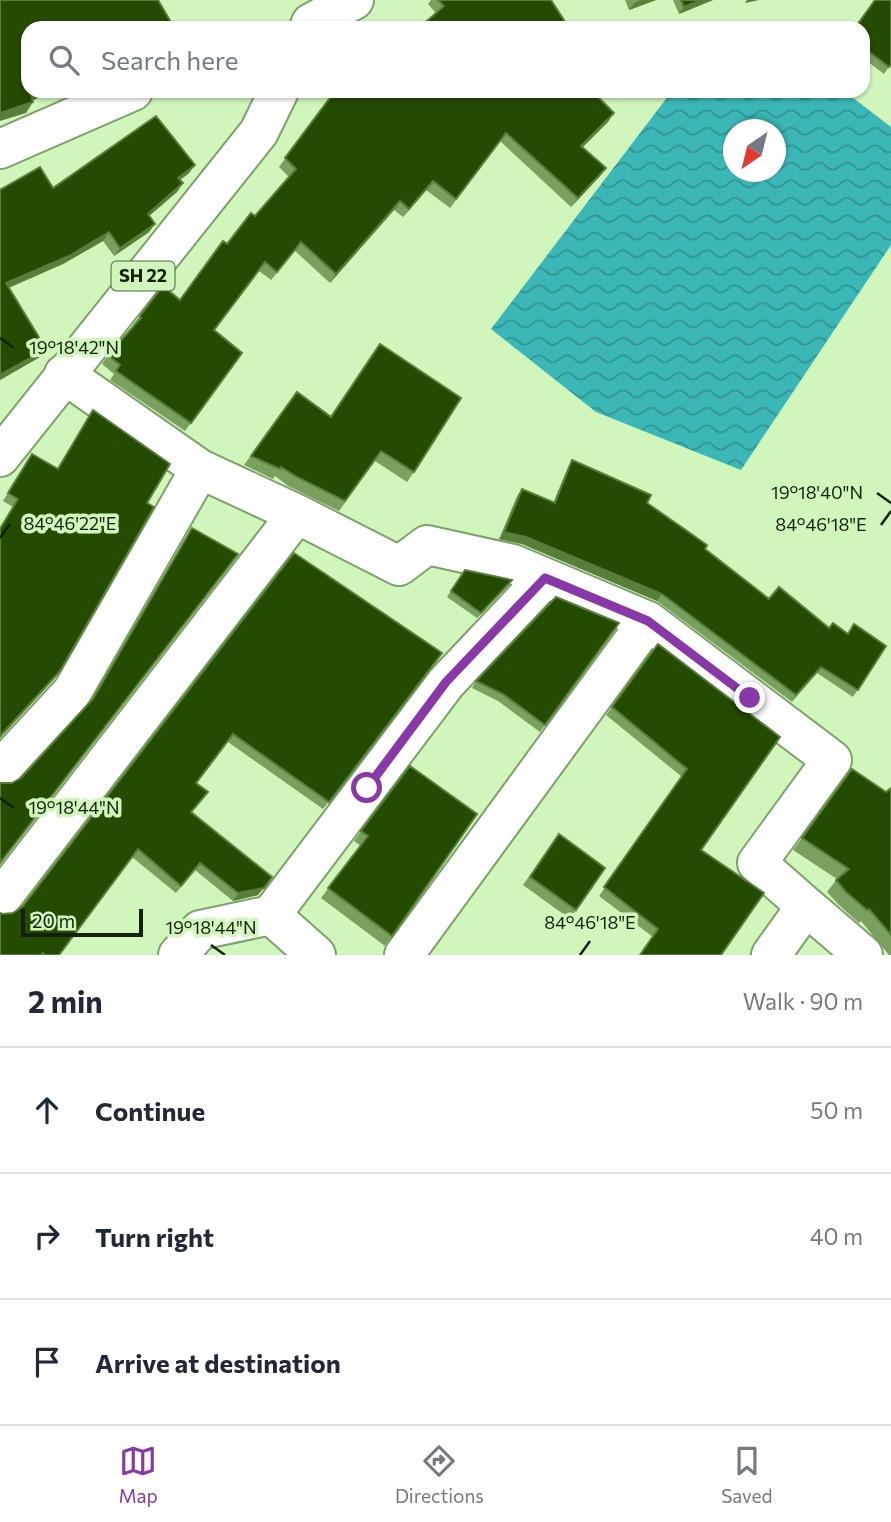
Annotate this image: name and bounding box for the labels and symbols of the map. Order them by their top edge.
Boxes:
north arrow [723,119,786,182]
road number: SH 22 [111,262,174,290]
text: 19°18'42"N [29,336,119,358]
text: 19°18'40"N [771,481,863,503]
text: 84°46'22"E [24,512,116,534]
text: 84°46'18"E [775,513,867,535]
route end [734,682,765,713]
route start [351,772,382,803]
text: 19°18'44"N [28,796,120,818]
scale bar [21,906,144,938]
text: 84°46'18"E [544,911,636,933]
text: 19°18'44"N [165,916,257,938]

